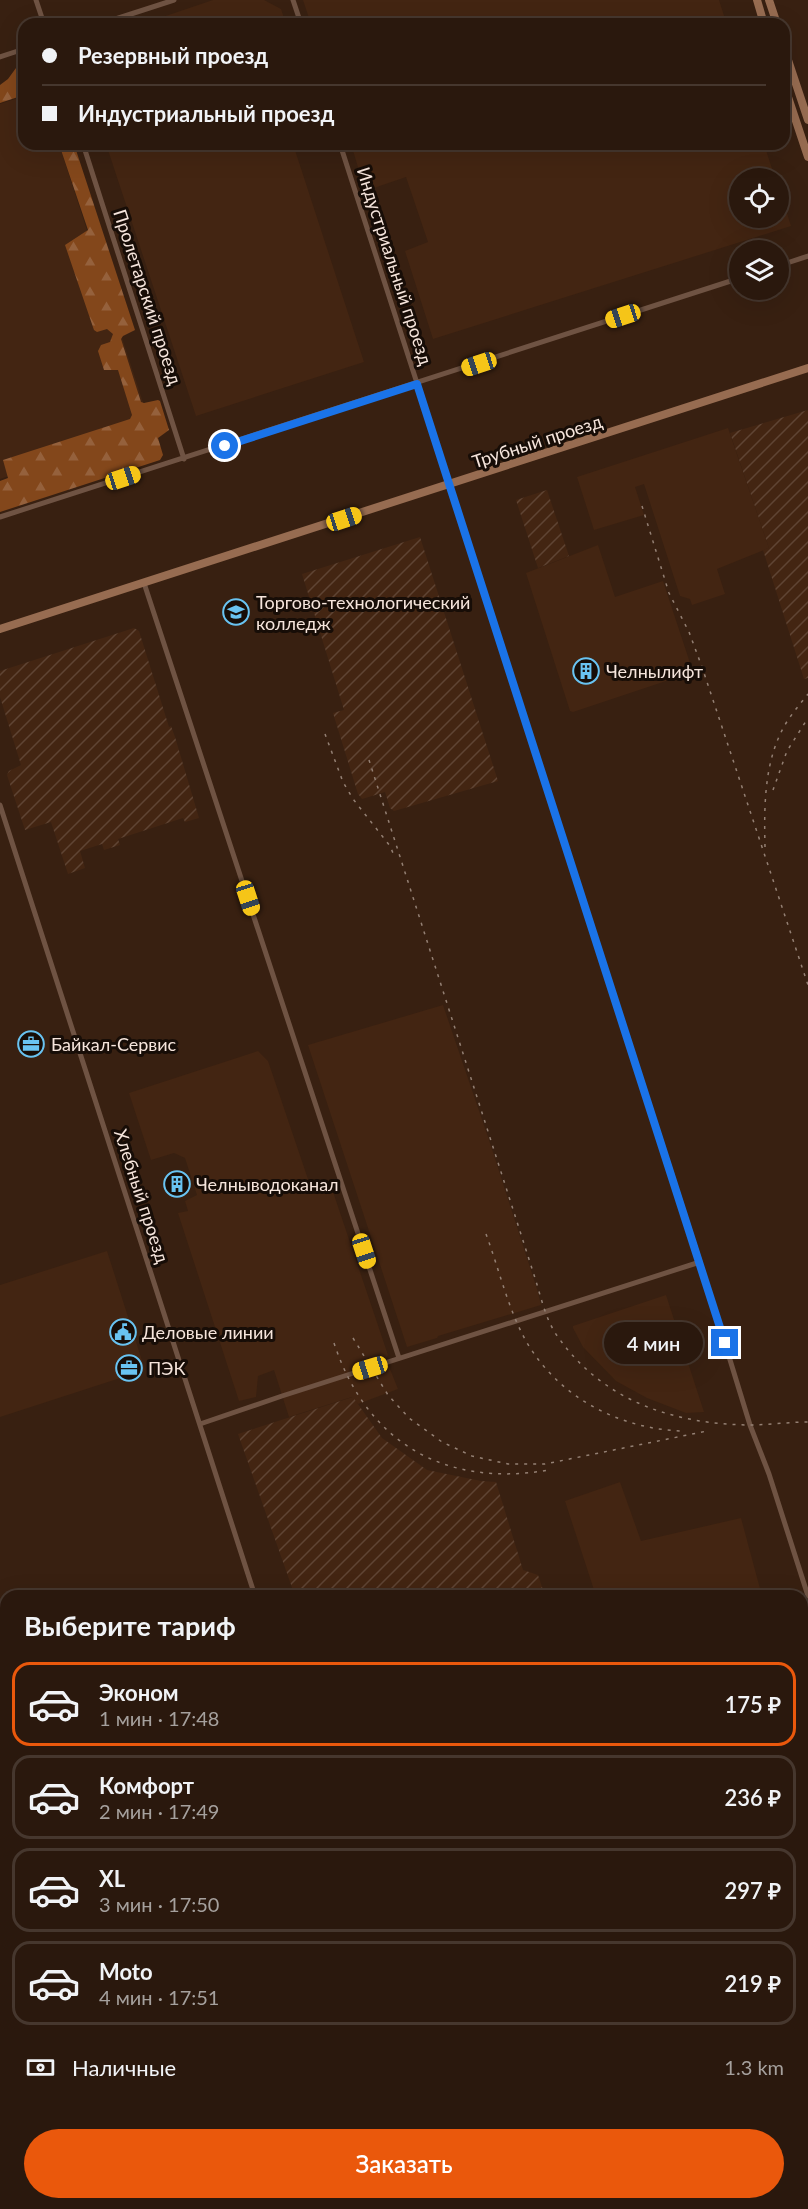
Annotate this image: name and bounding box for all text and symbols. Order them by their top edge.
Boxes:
text: Резервный проезд [78,42,268,69]
text: Индустриальный проезд [78,100,334,127]
street label: Индустриальный проезд [353,164,437,368]
map controls [729,168,789,300]
button: locate [729,168,789,228]
street label: Пролетарский проезд [109,206,187,388]
button: layers [729,240,789,300]
car [603,302,643,330]
car [459,350,499,378]
street label: Трубный проезд [469,410,605,472]
route start [211,432,238,459]
car [103,464,143,492]
car [324,505,364,533]
place label: Торгово-технологический колледж [256,591,470,634]
school or university icon: Торгово-технологический колледж [221,597,251,627]
building icon: Челнылифт [571,656,601,686]
place label: Челнылифт [606,660,703,682]
car [234,878,262,918]
office icon: Байкал-Сервис [16,1029,46,1059]
place label: Байкал-Сервис [51,1033,177,1055]
street label: Хлебный проезд [110,1126,174,1266]
building icon: Челныводоканал [162,1169,192,1199]
place label: Челныводоканал [196,1173,339,1195]
car [350,1231,378,1271]
public building icon: Деловые линии [108,1317,138,1347]
place label: Деловые линии [142,1321,274,1343]
callout: 4 мин [605,1322,704,1364]
route end [711,1329,738,1356]
text: 4 мин [627,1331,680,1355]
office icon: ПЭК [114,1353,144,1383]
car [350,1354,390,1382]
place label: ПЭК [148,1357,185,1379]
text: Выберите тариф [24,1609,236,1642]
icon: car [27,1677,81,1731]
text: Эконом [99,1679,179,1706]
text: 175 ₽ [724,1691,781,1718]
text: 1 мин · 17:48 [99,1706,219,1730]
icon: car [27,1770,81,1824]
text: Комфорт [99,1772,194,1799]
text: 236 ₽ [724,1784,781,1811]
text: 2 мин · 17:49 [99,1799,219,1823]
icon: car [27,1863,81,1917]
text: XL [99,1865,125,1892]
text: 297 ₽ [724,1877,781,1904]
text: 3 мин · 17:50 [99,1892,219,1916]
icon: car [27,1956,81,2010]
text: Moto [99,1958,153,1985]
text: 219 ₽ [724,1970,781,1997]
text: 4 мин · 17:51 [99,1985,219,2009]
icon: cash [24,2051,57,2084]
text: Наличные [72,2054,176,2081]
text: 1.3 km [724,2055,784,2079]
button: Заказать [24,2129,784,2198]

